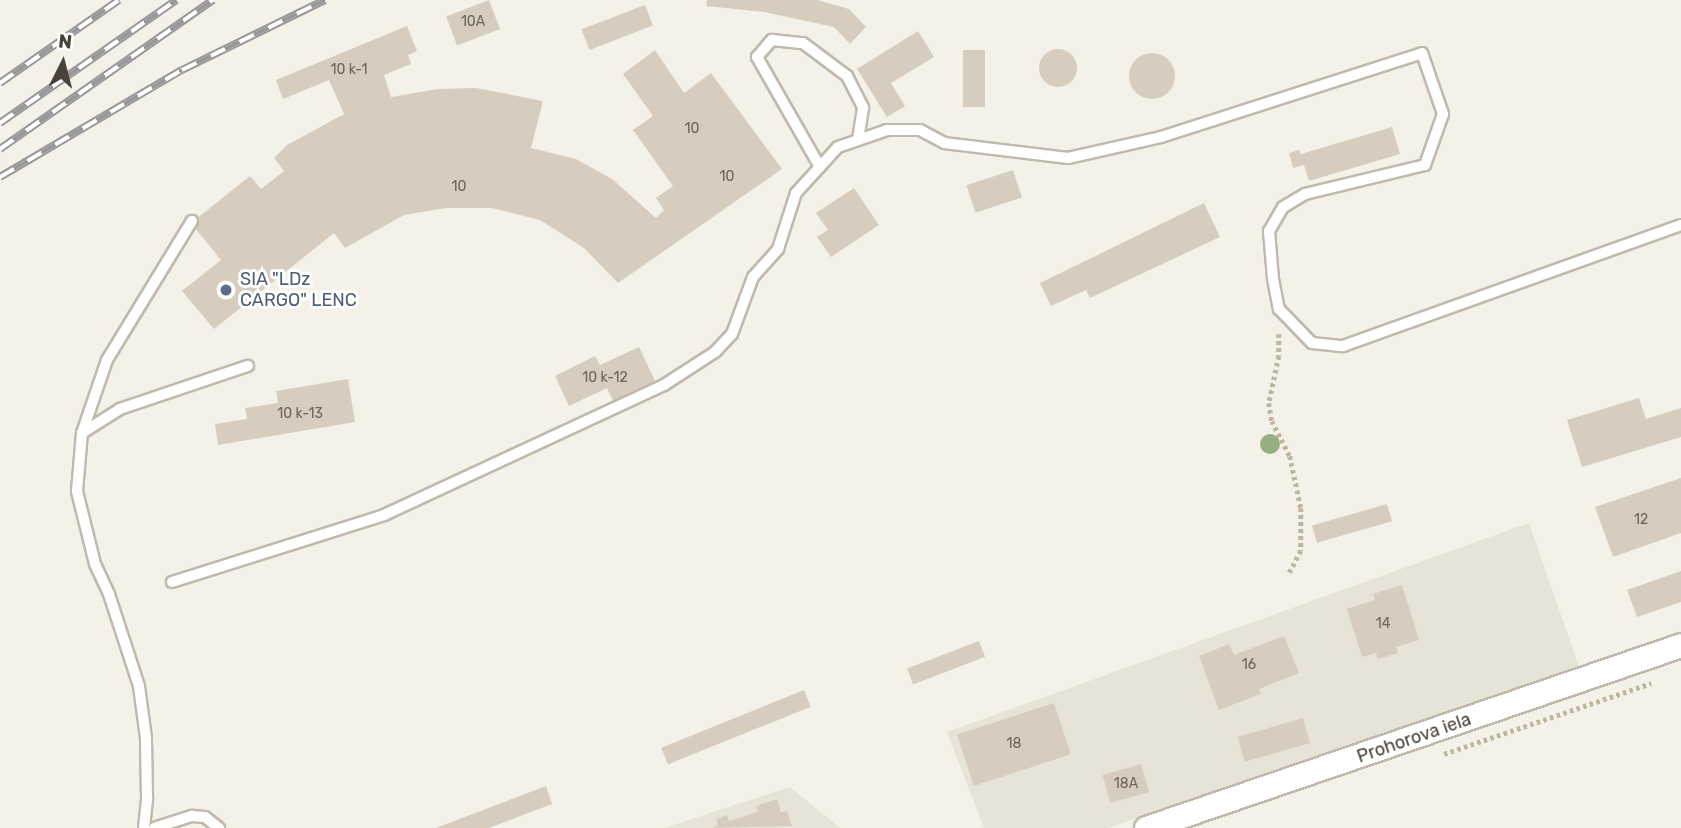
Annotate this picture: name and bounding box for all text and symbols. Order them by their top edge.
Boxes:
house number: 10A [461,14,485,30]
north arrow [28,28,98,98]
text: N [57,29,73,54]
house number: 10 k-1 [330,62,368,78]
house number: 10 [685,121,699,137]
house number: 10 [720,169,734,185]
house number: 10 [452,179,466,195]
place label: SIA "LDz CARGO" LENC [240,269,357,312]
marker: SIA "LDz CARGO" LENC [218,282,234,298]
house number: 10 k-12 [582,370,628,386]
house number: 10 k-13 [277,406,323,422]
house number: 12 [1634,512,1648,528]
house number: 14 [1376,616,1390,632]
house number: 16 [1242,657,1256,673]
street label: Prohorova iela [1354,708,1474,768]
house number: 18 [1007,736,1021,752]
house number: 18A [1114,776,1138,792]

